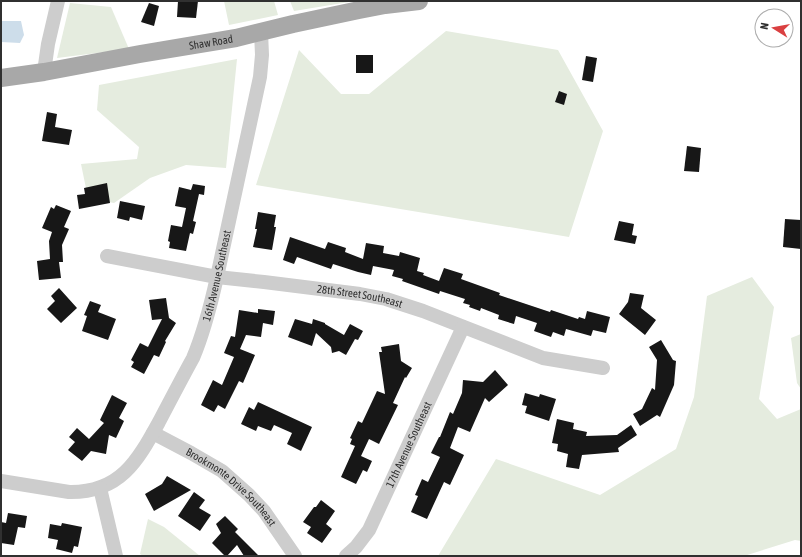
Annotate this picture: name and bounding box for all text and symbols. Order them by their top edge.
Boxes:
north arrow [754,8,794,48]
text: N [758,22,771,30]
street label: Shaw Road [188,33,234,52]
street label: 16th Avenue Southeast [200,229,233,323]
street label: 28th Street Southeast [316,283,404,310]
street label: 17th Avenue Southeast [384,400,434,489]
street label: Brookmonte Drive Southeast [184,446,279,528]

